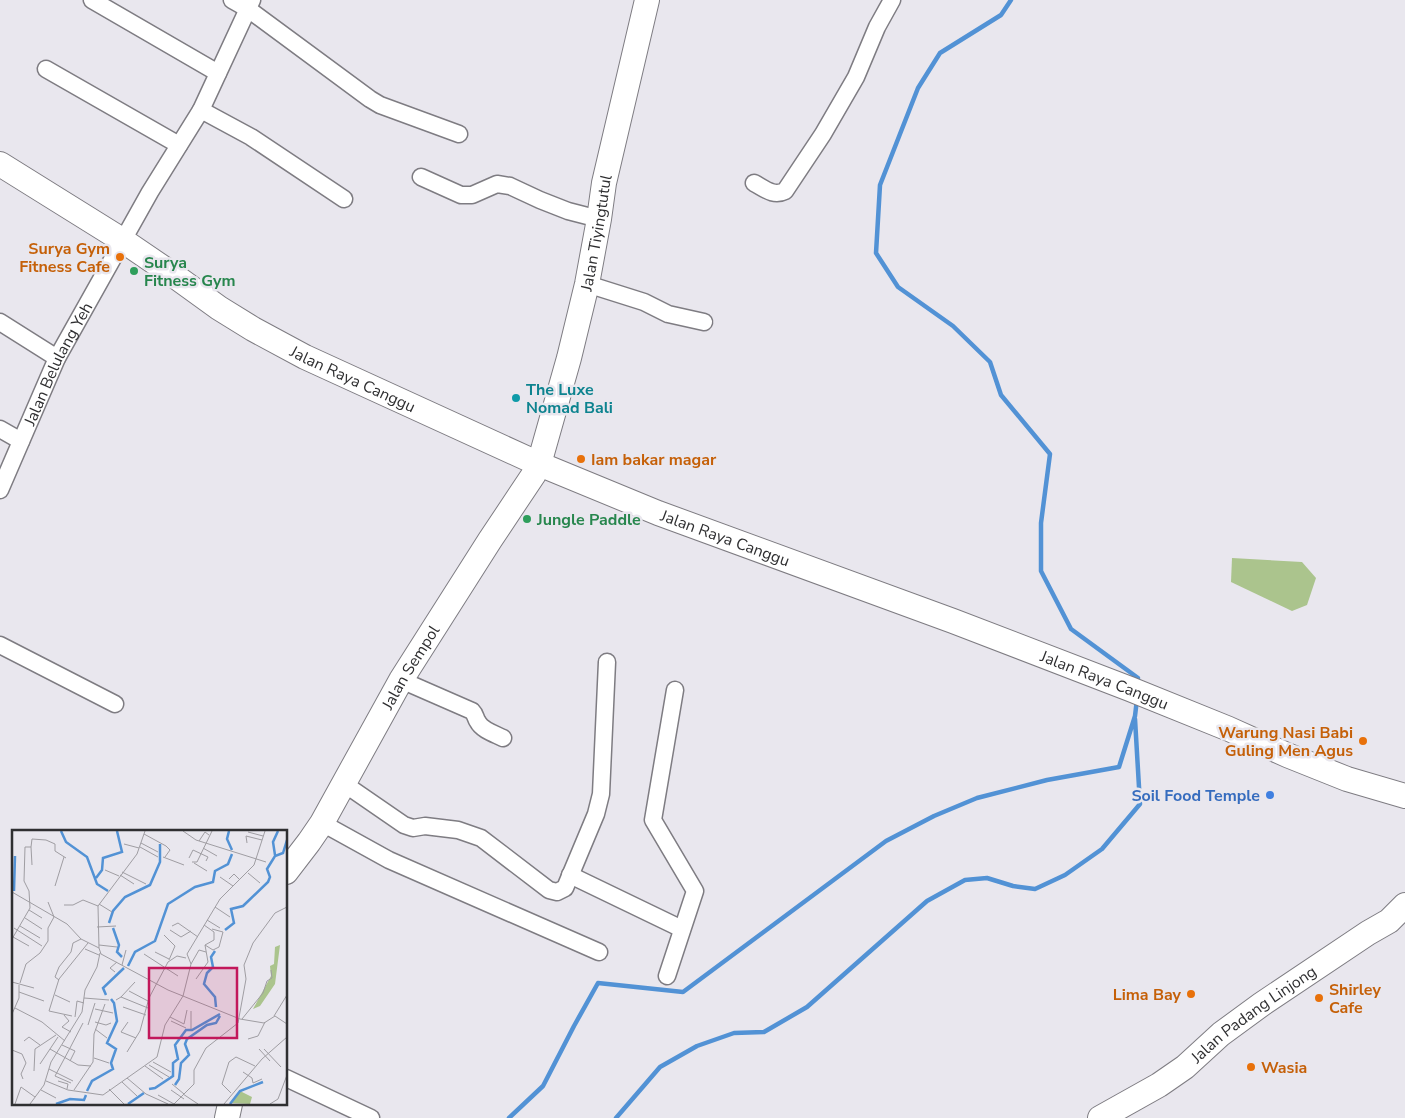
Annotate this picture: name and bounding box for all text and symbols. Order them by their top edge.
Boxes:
street label: Jalan Tiyingtutul [575,172,618,294]
place label: Surya Gym Fitness Cafe [19,238,110,278]
marker: Surya Gym Fitness Cafe [114,251,126,263]
place label: Surya Fitness Gym [144,252,235,292]
marker: Surya Fitness Gym [128,265,140,277]
street label: Jalan Belulang Yeh [19,298,98,430]
street label: Jalan Raya Canggu [285,341,419,418]
place label: The Luxe Nomad Bali [526,379,613,419]
marker: The Luxe Nomad Bali [510,392,522,404]
place label: Iam bakar magar [591,449,717,471]
marker: Iam bakar magar [575,453,587,465]
street label: Jalan Raya Canggu [657,505,793,572]
place label: Jungle Paddle [536,509,641,531]
marker: Jungle Paddle [521,513,533,525]
street label: Jalan Sempol [376,621,445,714]
street label: Jalan Raya Canggu [1036,645,1172,715]
place label: Warung Nasi Babi Guling Men Agus [1218,722,1353,762]
marker: Warung Nasi Babi Guling Men Agus [1357,735,1369,747]
place label: Soil Food Temple [1131,785,1260,807]
marker: Soil Food Temple [1264,789,1276,801]
inset map [12,830,288,1106]
street label: Jalan Padang Linjong [1186,961,1321,1069]
place label: Shirley Cafe [1329,979,1381,1019]
place label: Lima Bay [1113,984,1182,1006]
marker: Lima Bay [1185,988,1197,1000]
marker: Shirley Cafe [1313,992,1325,1004]
place label: Wasia [1261,1057,1307,1079]
marker: Wasia [1245,1061,1257,1073]

